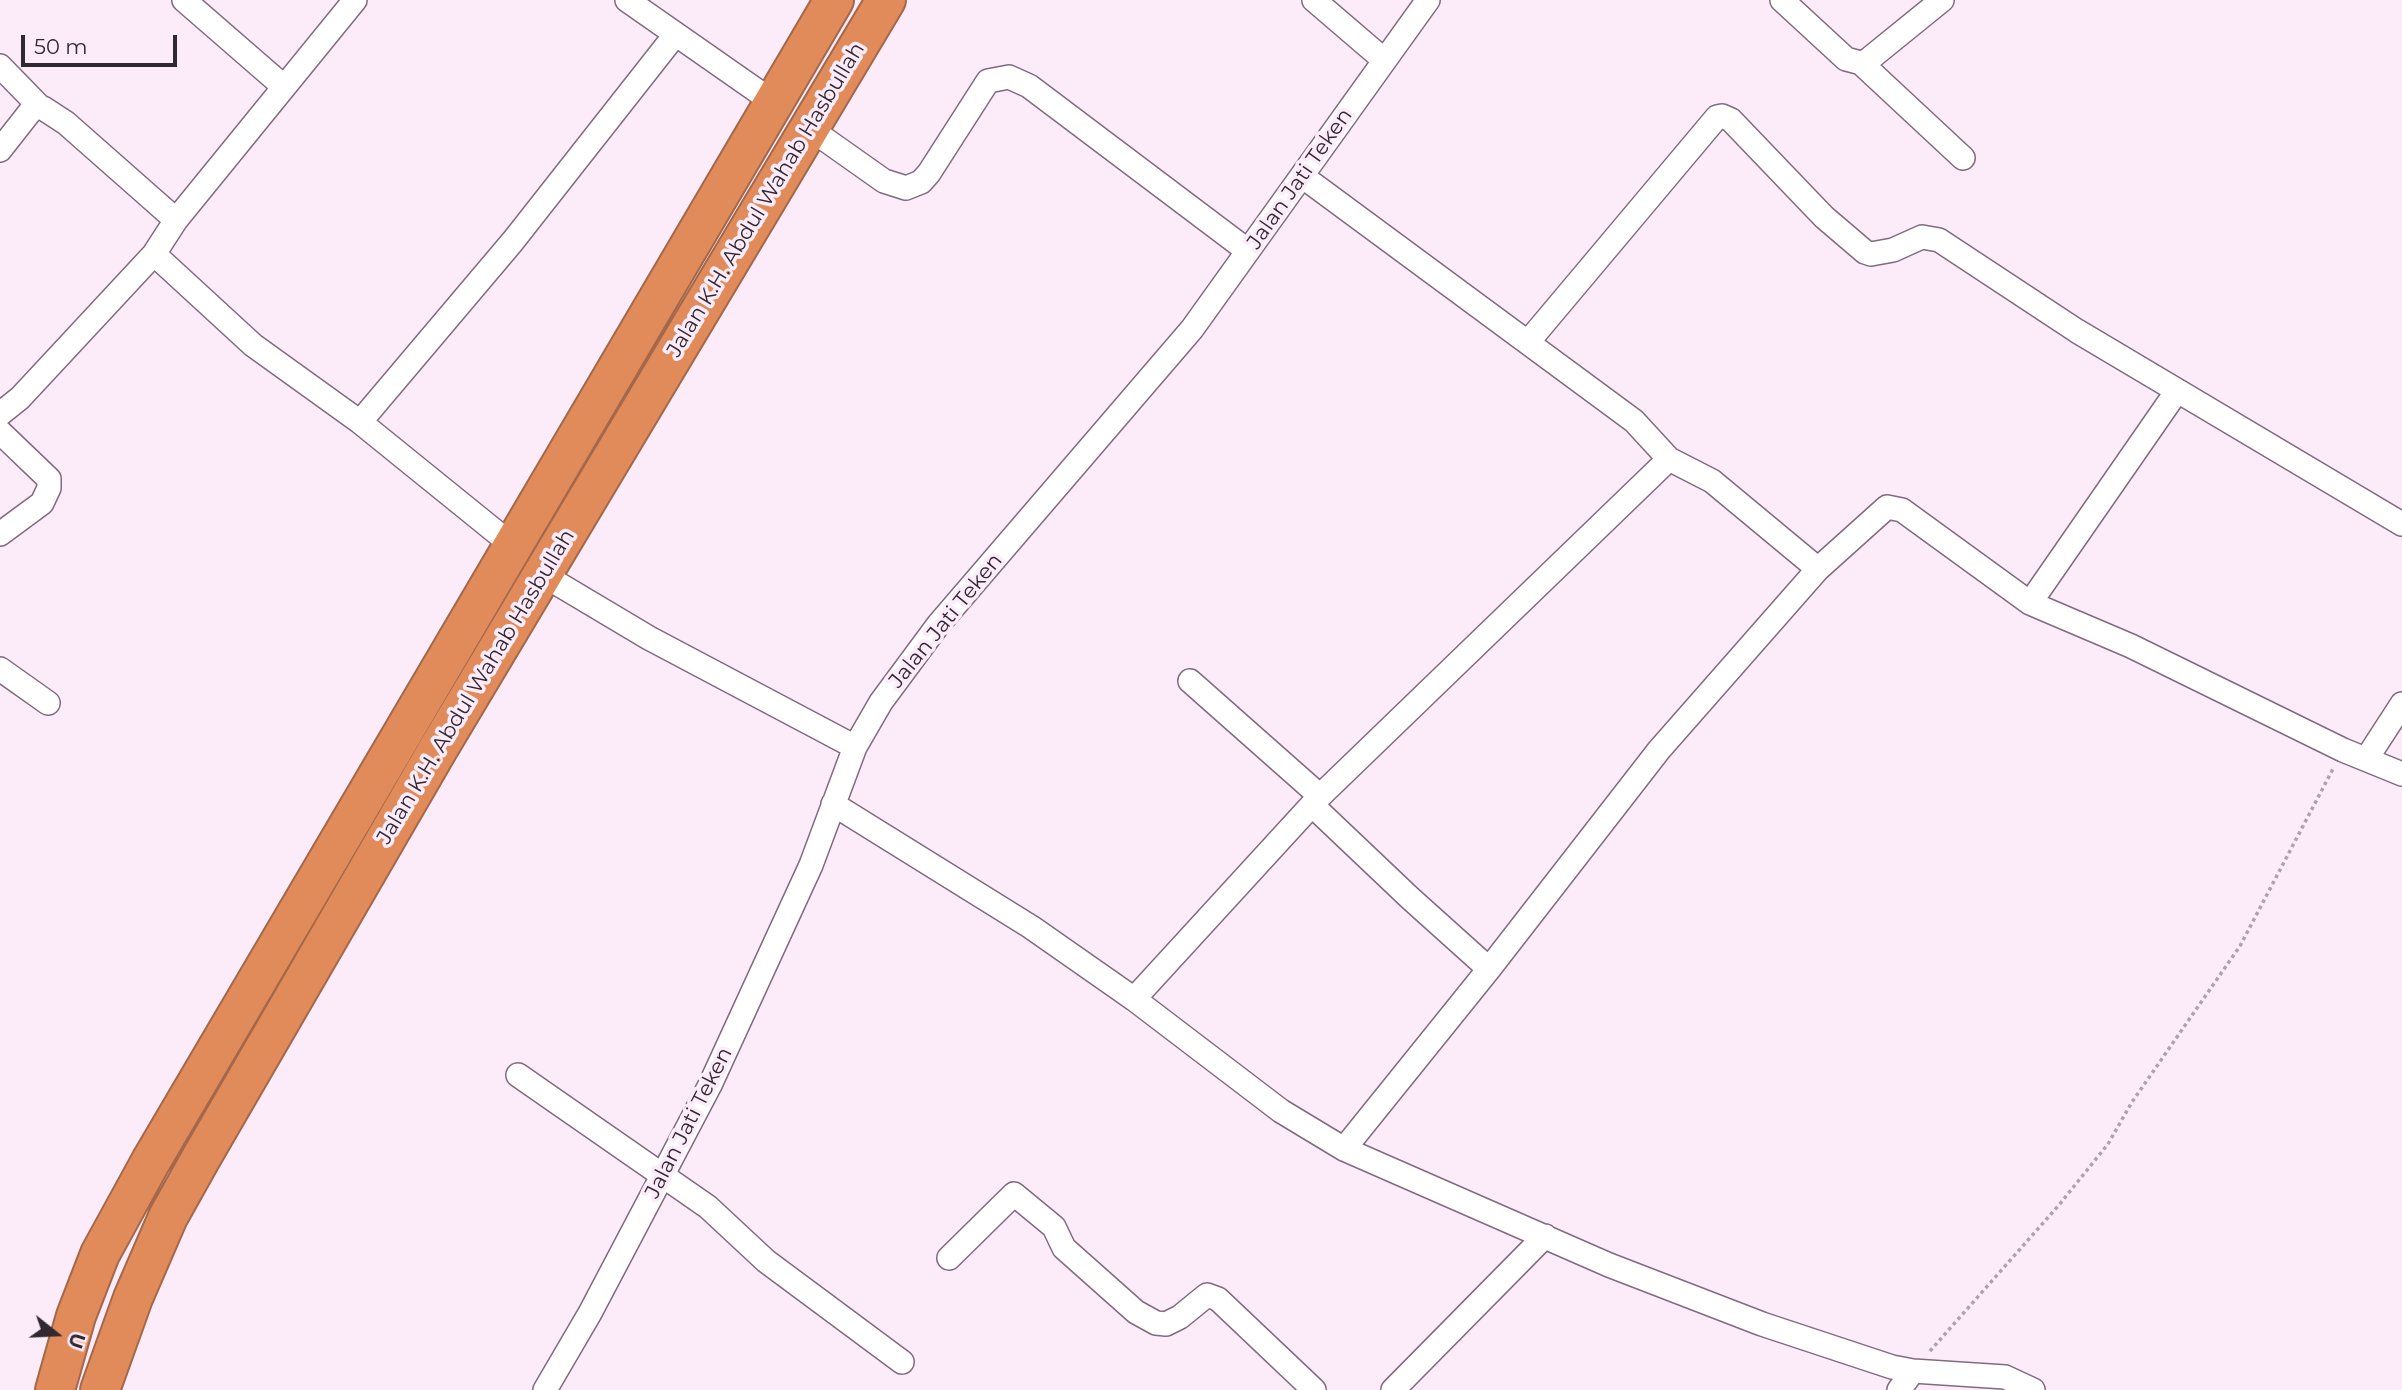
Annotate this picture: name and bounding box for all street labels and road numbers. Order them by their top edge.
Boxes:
street label: Jalan K.H. Abdul Wahab Hasbullah [662,38,870,362]
street label: Jalan Jati Teken [1242,104,1358,254]
street label: Jalan K.H. Abdul Wahab Hasbullah [372,525,580,849]
street label: Jalan Jati Teken [884,549,1008,693]
street label: Jalan Jati Teken [640,1043,738,1203]

